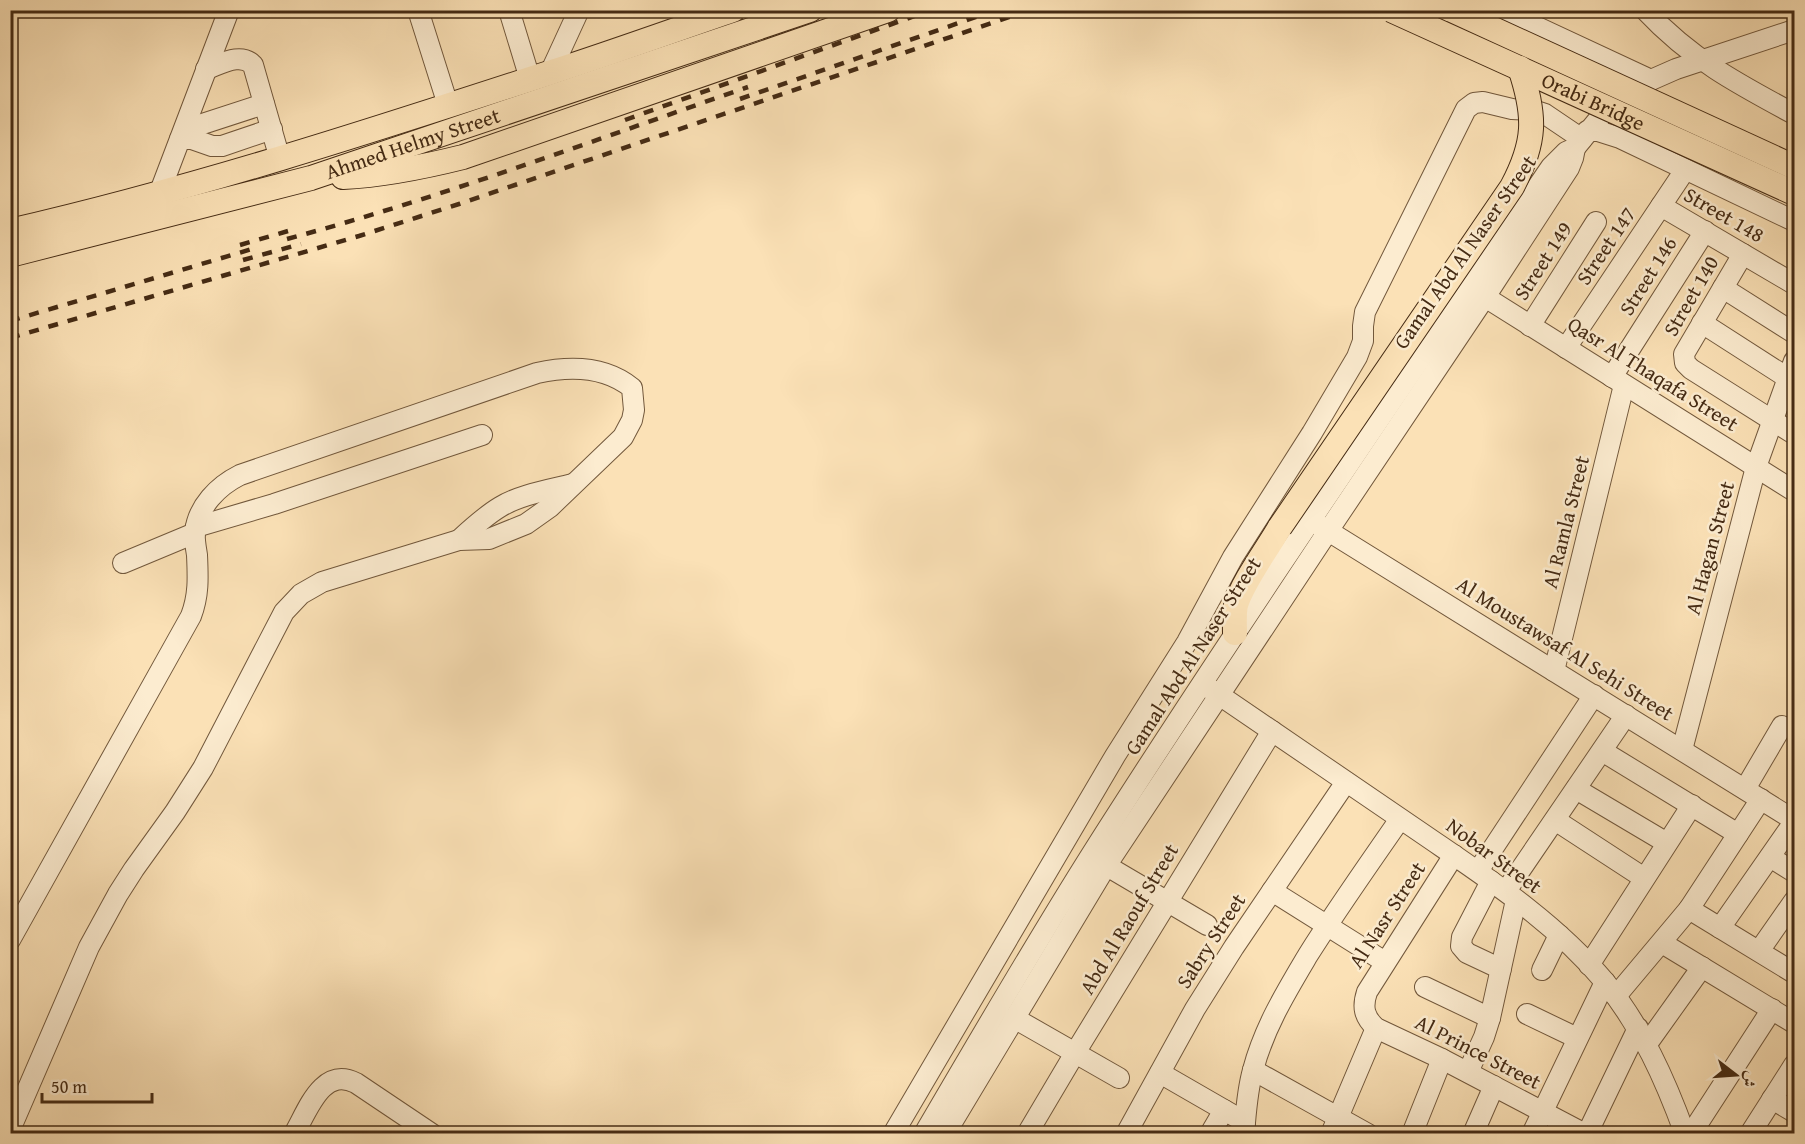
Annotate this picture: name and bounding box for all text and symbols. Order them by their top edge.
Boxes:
street label: Orabi Bridge [1537,64,1650,138]
street label: Ahmed Helmy Street [321,99,505,187]
street label: Gamal Abd Al Naser Street [1386,148,1544,355]
street label: Street 148 [1678,179,1770,250]
street label: Street 147 [1568,201,1643,291]
street label: Street 149 [1506,215,1580,306]
street label: Street 146 [1611,230,1684,321]
street label: Street 140 [1655,250,1726,342]
street label: Qasr Al Thaqafa Street [1562,308,1745,439]
street label: Al Ramla Street [1534,452,1597,592]
street label: Al Hagan Street [1677,477,1742,618]
street label: Gamal Abd Al Naser Street [1117,550,1269,761]
street label: Al Moustawsaf Al Sehi Street [1451,569,1681,729]
street label: Nobar Street [1440,810,1549,901]
street label: Abd Al Raouf Street [1071,837,1186,1000]
street label: Al Nasr Street [1340,855,1433,974]
street label: Sabry Street [1168,887,1253,994]
street label: Al Prince Street [1410,1006,1547,1097]
north arrow [1706,1045,1766,1105]
scale bar [42,1066,152,1104]
text: ش [1737,1068,1764,1090]
text: 50 m [51,1073,87,1100]

